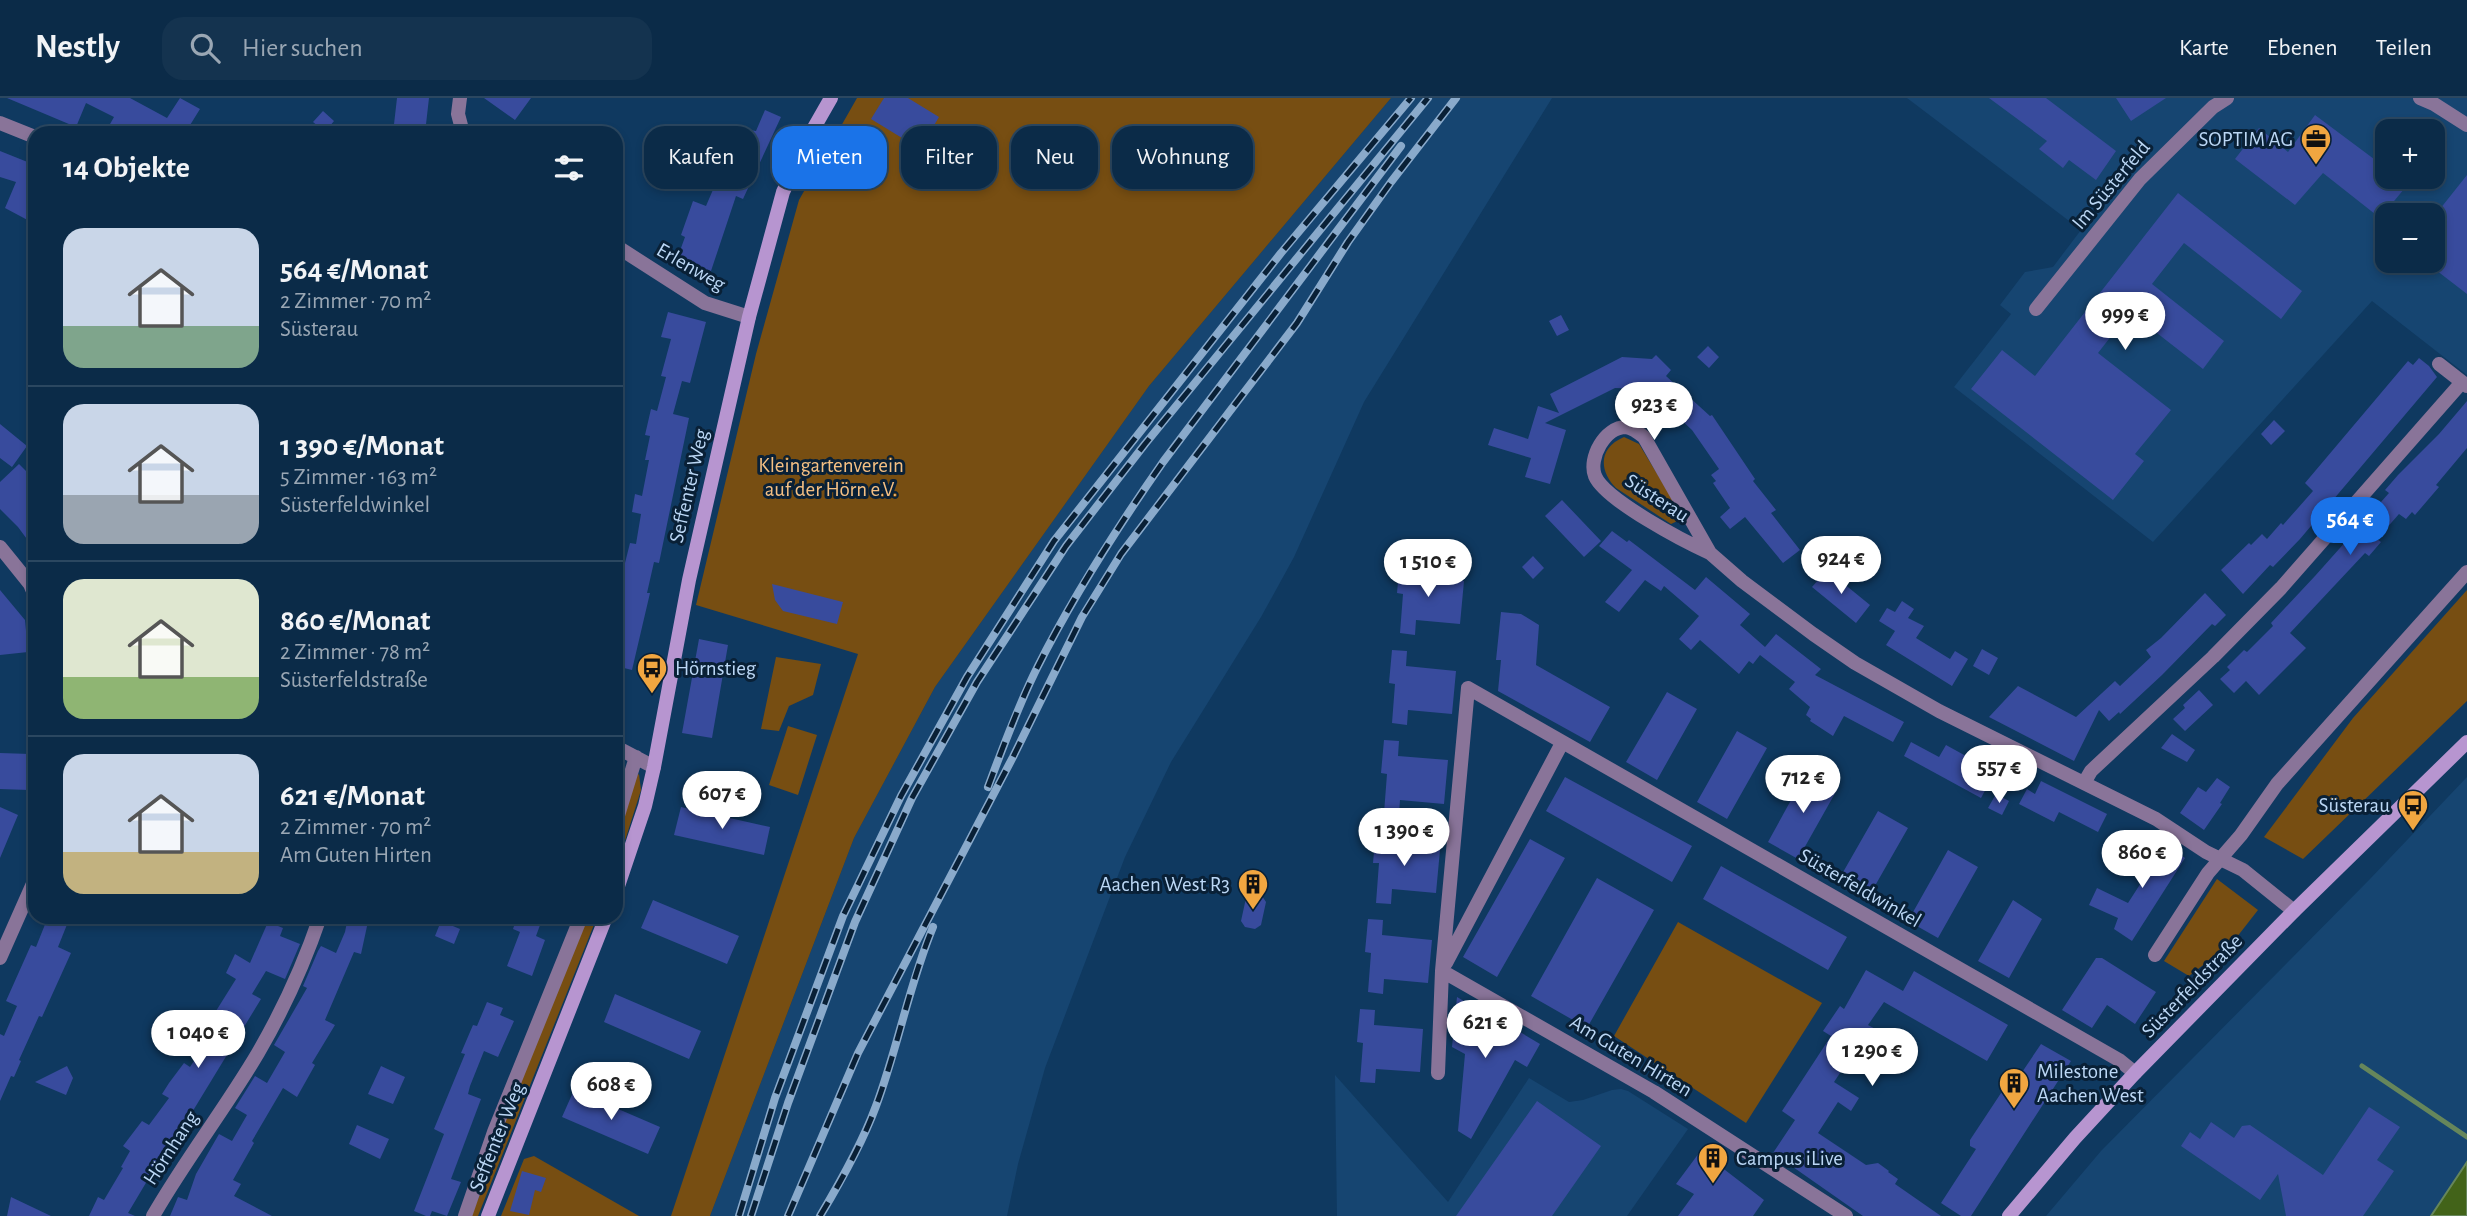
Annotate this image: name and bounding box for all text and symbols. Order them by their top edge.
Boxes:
search box [162,17,652,80]
icon: search [186,29,224,67]
text: Nestly [35,31,120,64]
text: Hier suchen [242,35,363,61]
text: Karte [2179,36,2229,60]
text: Ebenen [2267,36,2338,60]
text: Teilen [2376,36,2432,60]
map controls [2375,119,2445,273]
button: + [2375,119,2445,189]
office icon: SOPTIM AG [2299,122,2333,166]
chip: Kaufen [644,126,758,189]
chip: Mieten [772,126,887,189]
chip: Filter [901,126,997,189]
chip: Neu [1011,126,1098,189]
chip: Wohnung [1112,126,1253,189]
place label: SOPTIM AG [2198,129,2293,150]
street label: Im Süsterfeld [2068,137,2154,233]
icon: filters [550,149,588,187]
text: 14 Objekte [63,153,190,183]
button: − [2375,203,2445,273]
street label: Erlenweg [653,239,730,295]
text: 564 €/Monat [280,255,428,285]
icon: home [119,256,203,340]
text: 2 Zimmer · 70 m² [280,290,431,313]
pin: 999 € [2076,292,2174,352]
text: 999 € [2101,303,2149,326]
text: Süsterau [280,318,358,341]
pin: 923 € [1605,382,1703,442]
text: 923 € [1631,393,1677,416]
street label: Seffenter Weg [666,426,712,545]
text: 1 390 €/Monat [280,431,444,461]
icon: home [119,432,203,516]
park label: Kleingartenverein auf der Hörn e.V. [758,455,904,500]
text: 5 Zimmer · 163 m² [280,466,437,489]
street label: Süsterau [1621,470,1693,526]
text: Süsterfeldwinkel [280,494,430,517]
pin: 564 € [2301,498,2399,557]
text: 564 € [2327,508,2373,531]
pin: 924 € [1792,536,1890,596]
pin: 1 510 € [1363,540,1493,599]
text: 924 € [1817,547,1865,570]
text: 1 510 € [1400,550,1456,573]
text: 860 €/Monat [280,606,430,636]
icon: home [119,607,203,691]
text: 2 Zimmer · 78 m² [280,641,430,664]
bus stop icon: Hörnstieg [635,651,669,695]
place label: Hörnstieg [675,658,757,679]
text: Süsterfeldstraße [280,669,428,692]
pin: 557 € [1950,746,2048,805]
pin: 712 € [1754,756,1852,815]
text: 557 € [1977,756,2021,779]
text: 712 € [1781,766,1825,789]
pin: 607 € [673,772,771,831]
text: 621 €/Monat [280,781,425,811]
icon: home [119,782,203,866]
text: 607 € [698,782,746,805]
bus stop icon: Süsterau [2396,788,2430,832]
place label: Süsterau [2319,795,2390,816]
pin: 1 390 € [1339,808,1469,868]
text: 2 Zimmer · 70 m² [280,816,431,839]
text: 1 390 € [1375,819,1433,842]
pin: 860 € [2093,830,2191,890]
text: 860 € [2118,841,2166,864]
text: Am Guten Hirten [280,844,432,867]
street label: Süsterfeldwinkel [1795,845,1925,931]
building icon: Aachen West R3 [1236,867,1270,911]
place label: Aachen West R3 [1099,874,1230,895]
street label: Süsterfeldstraße [2138,930,2246,1042]
pin: 621 € [1436,1000,1534,1060]
pin: 1 040 € [133,1010,263,1070]
text: 621 € [1463,1011,1507,1034]
street label: Am Guten Hirten [1566,1011,1696,1101]
text: 1 040 € [167,1021,229,1044]
pin: 1 290 € [1807,1028,1937,1088]
text: 1 290 € [1842,1039,1902,1062]
place label: Milestone Aachen West [2037,1061,2144,1106]
pin: 608 € [562,1062,660,1122]
building icon: Milestone Aachen West [1997,1066,2031,1110]
text: 608 € [587,1073,635,1096]
street label: Seffenter Weg [466,1079,529,1195]
street label: Hörnhang [140,1107,203,1189]
building icon: Campus iLive [1696,1141,1730,1185]
place label: Campus iLive [1736,1148,1843,1169]

